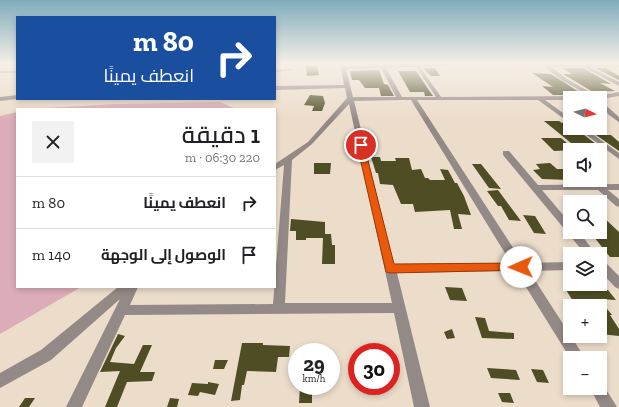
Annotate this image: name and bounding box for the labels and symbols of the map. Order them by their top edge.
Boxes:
north arrow [563,91,607,135]
pin [344,128,378,162]
position arrow [500,246,542,288]
speed limit sign: 30 [348,343,400,395]

